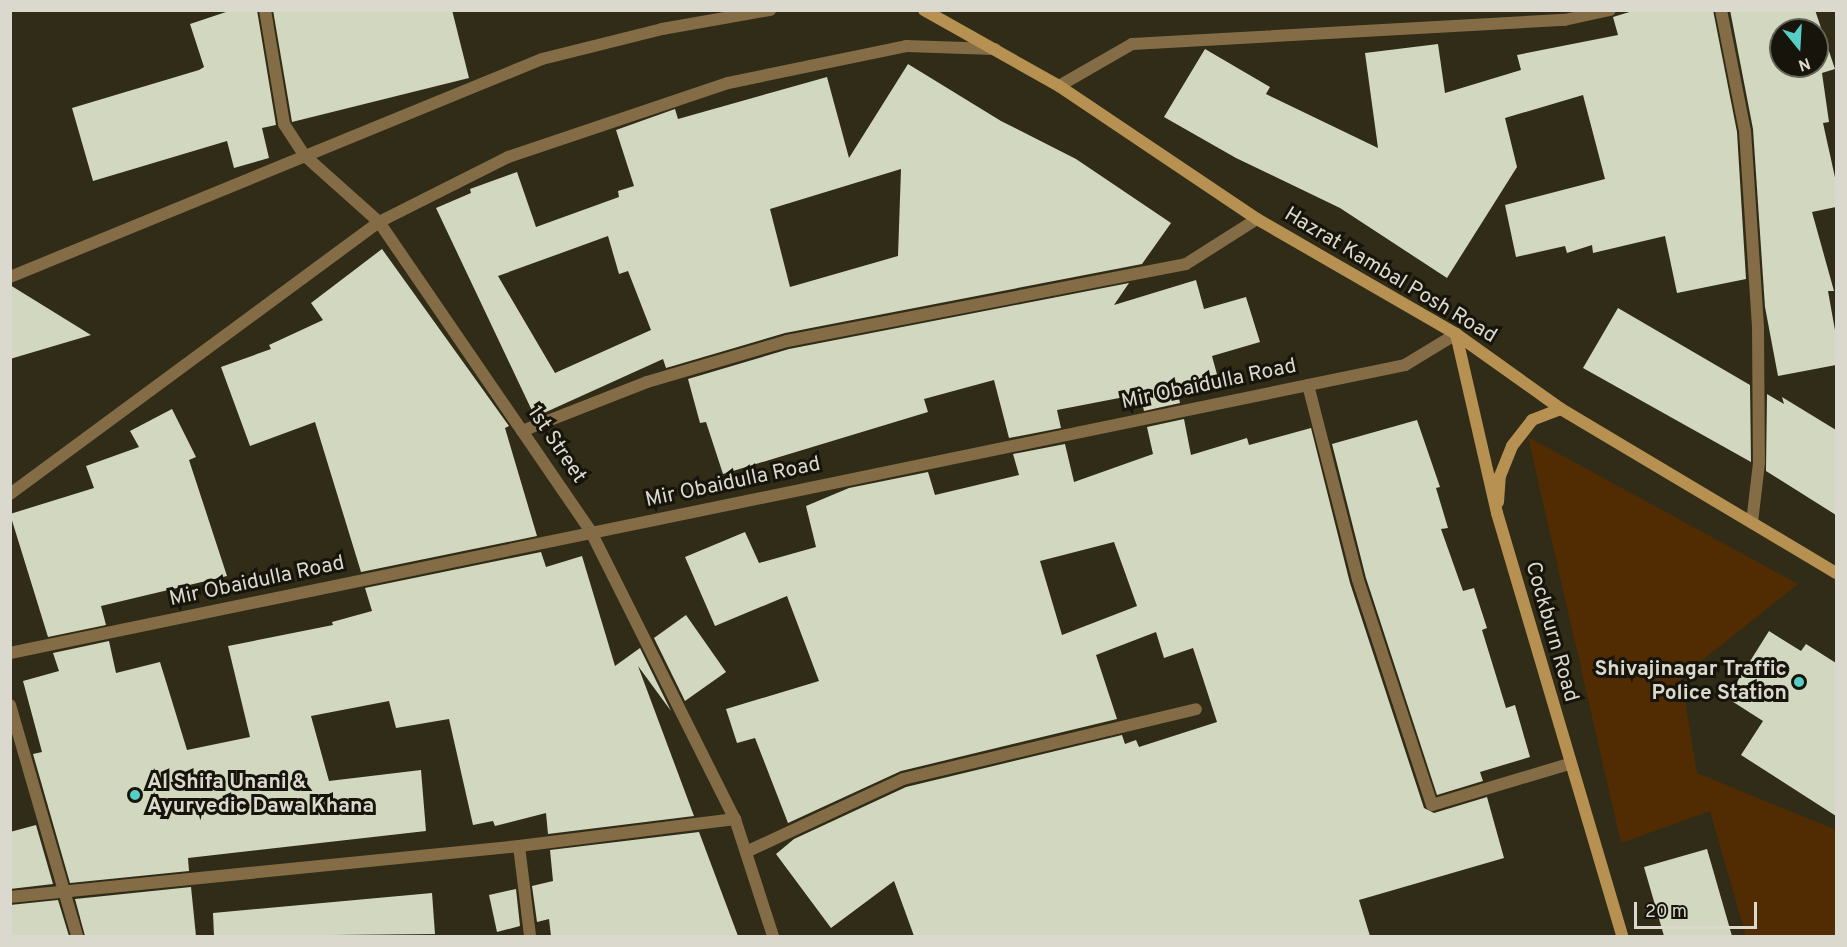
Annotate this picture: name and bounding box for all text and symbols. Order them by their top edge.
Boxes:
north arrow [1769,18,1829,78]
text: N [1795,52,1813,75]
street label: Hazrat Kambal Posh Road [1279,203,1501,349]
street label: Mir Obaidulla Road [1119,354,1299,416]
street label: 1st Street [521,402,591,488]
street label: Mir Obaidulla Road [643,452,823,514]
street label: Mir Obaidulla Road [167,551,347,613]
street label: Cockburn Road [1519,559,1583,705]
place label: Shivajinagar Traffic Police Station [1594,657,1787,707]
marker: Shivajinagar Traffic Police Station [1792,675,1806,689]
place label: Al Shifa Unani & Ayurvedic Dawa Khana [147,770,374,820]
marker: Al Shifa Unani & Ayurvedic Dawa Khana [128,788,142,802]
scale bar [1637,890,1760,928]
text: 20 m [1645,901,1687,924]

